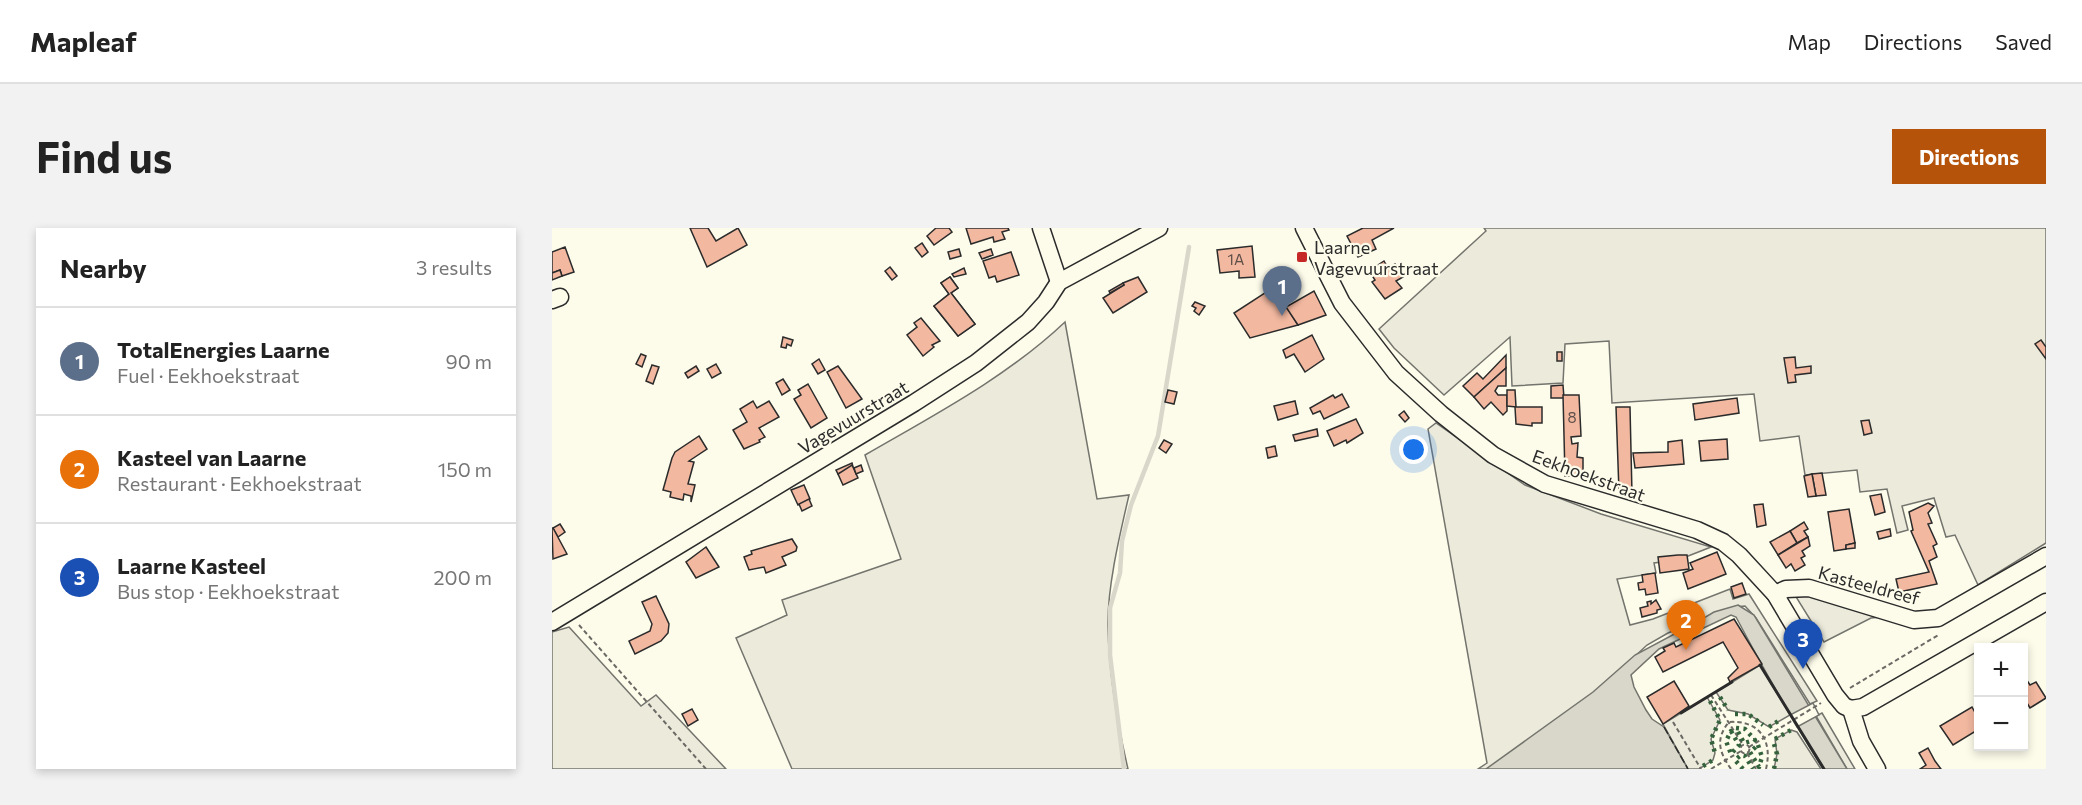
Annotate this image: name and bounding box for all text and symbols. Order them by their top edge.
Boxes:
text: Mapleaf [30,24,137,58]
text: Map [1788,29,1831,54]
text: Directions [1864,29,1962,54]
text: Saved [1995,29,2052,54]
button: Directions [1892,129,2046,184]
text: Find us [36,130,172,182]
place label: Laarne Vagevuurstraat [1314,236,1439,279]
house number: 1A [1228,250,1244,268]
marker: Laarne Vagevuurstraat [1295,250,1309,264]
text: Nearby [60,252,147,283]
text: 3 results [416,255,492,279]
pin: 1 [1262,266,1302,316]
text: TotalEnergies Laarne [117,336,330,363]
text: 1 [75,349,84,373]
text: 90 m [446,349,492,373]
text: Fuel · Eekhoekstraat [117,363,300,387]
street label: Vagevuurstraat [794,375,912,459]
house number: 8 [1567,408,1577,426]
your location [1399,435,1428,464]
text: Kasteel van Laarne [117,444,306,471]
street label: Eekhoekstraat [1529,444,1649,506]
text: 2 [74,457,85,481]
text: 150 m [438,457,492,481]
text: Restaurant · Eekhoekstraat [117,471,362,495]
text: Laarne Kasteel [117,552,266,579]
street label: Kasteeldreef [1816,561,1923,609]
text: 3 [74,565,85,589]
text: 200 m [434,565,492,589]
text: Bus stop · Eekhoekstraat [117,579,340,603]
pin: 2 [1666,600,1706,650]
pin: 3 [1784,620,1822,669]
map controls [1974,643,2028,751]
button: + [1974,643,2028,697]
button: − [1974,697,2028,751]

